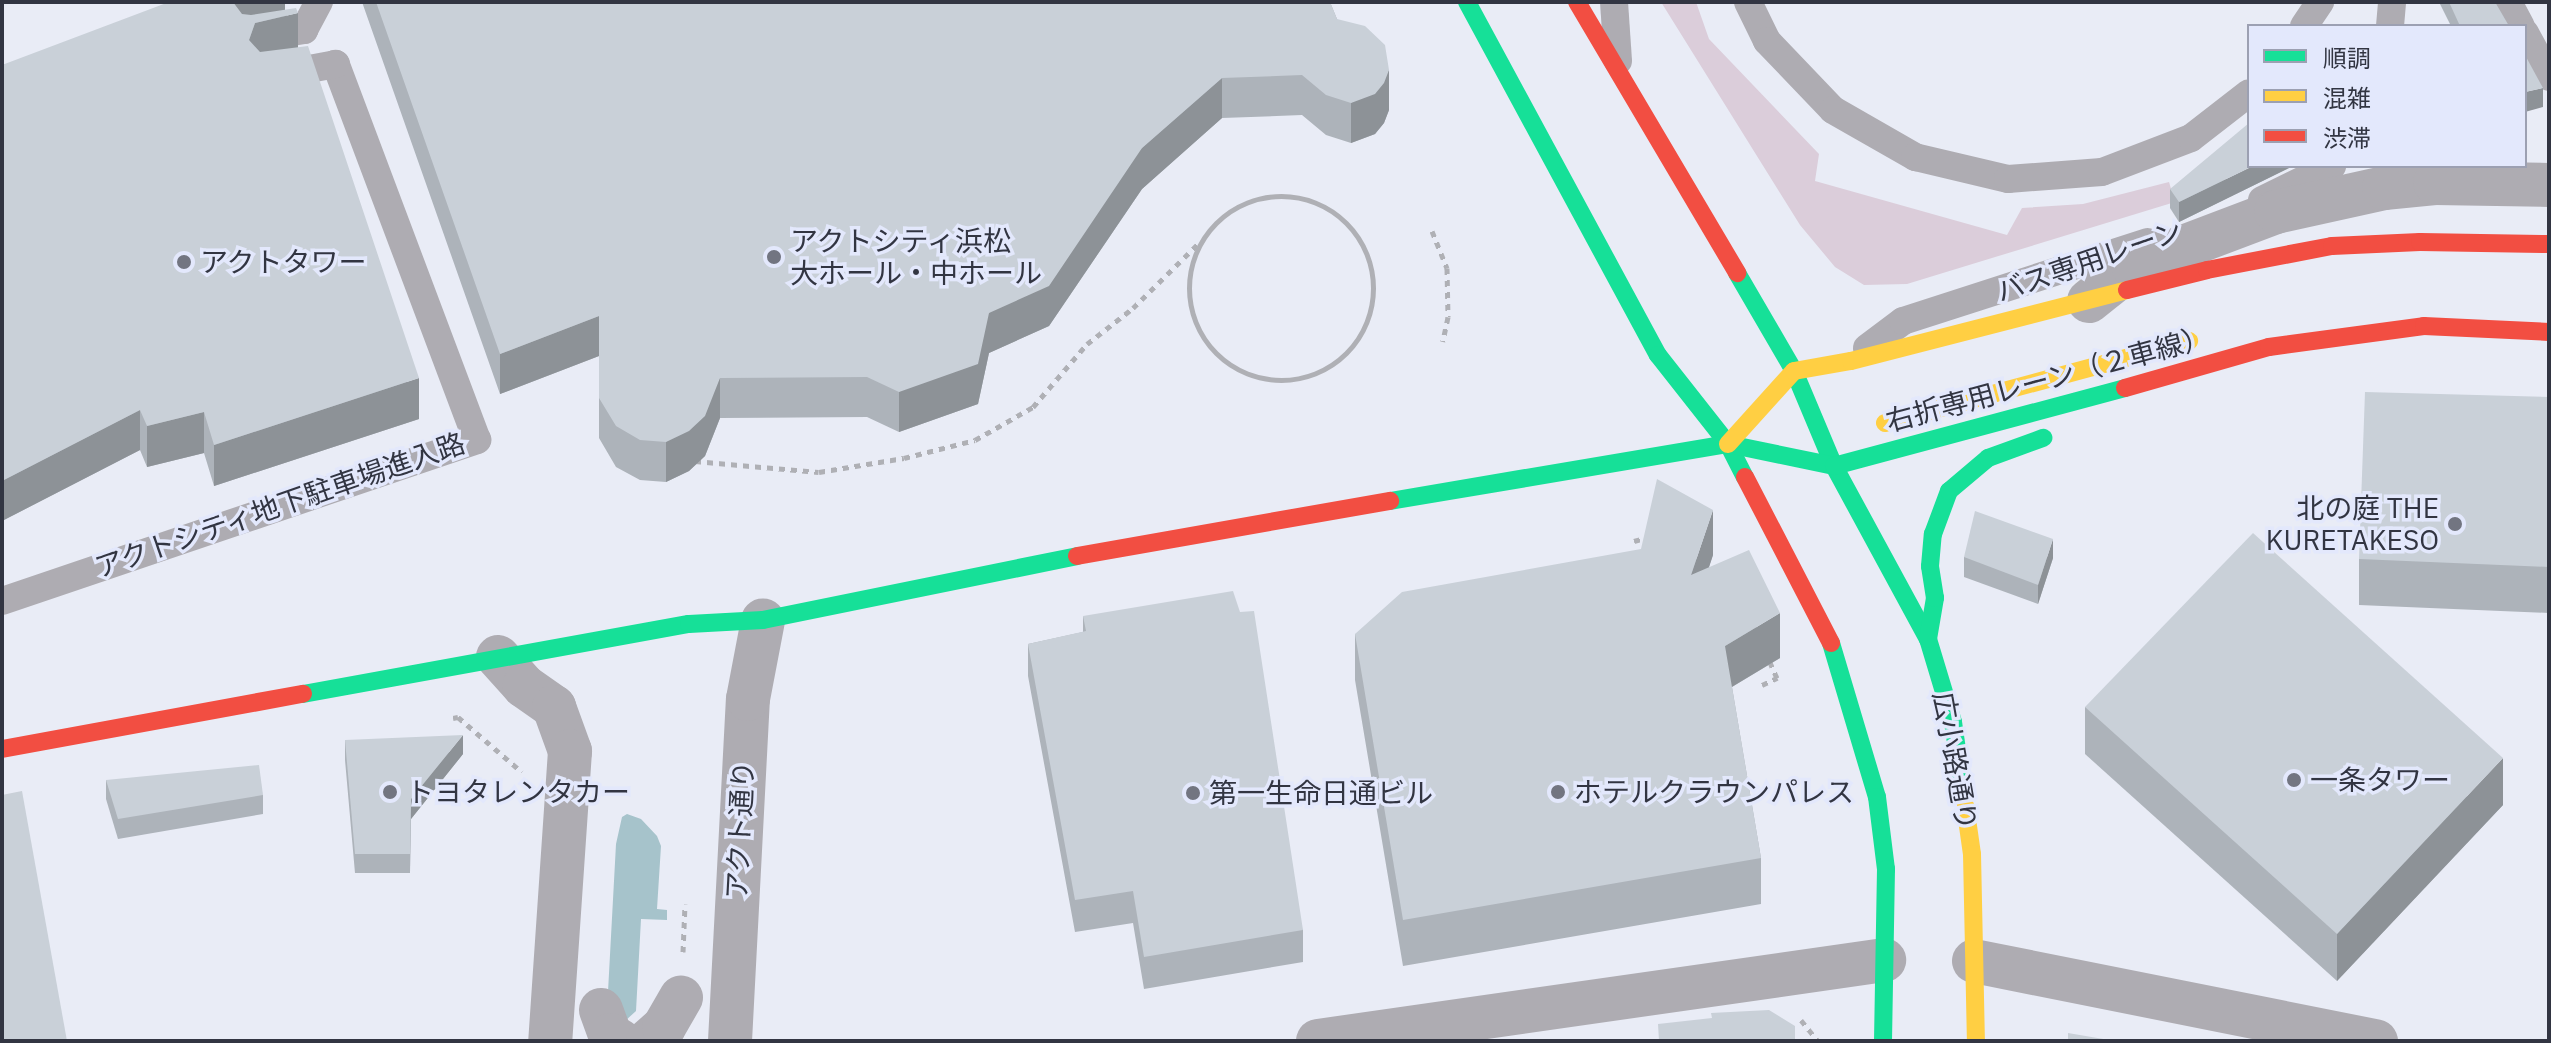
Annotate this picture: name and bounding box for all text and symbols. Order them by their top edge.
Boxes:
legend [2247,24,2527,168]
text: 順調 [2323,42,2371,74]
text: 混雑 [2323,82,2371,114]
text: 渋滞 [2323,122,2371,154]
street label: バス専用レーン [1991,213,2187,309]
place label: アクトシティ浜松 大ホール・中ホール [790,224,1042,290]
place label: アクトタワー [200,245,368,279]
marker: アクトシティ浜松 大ホール・中ホール [765,248,783,266]
marker: アクトタワー [175,253,193,271]
street label: 右折専用レーン（２車線） [1881,319,2215,439]
street label: アクトシティ地下駐車場進入路 [89,425,471,585]
place label: 北の庭 THE KURETAKESO [2266,491,2439,557]
marker: 北の庭 THE KURETAKESO [2446,515,2464,533]
street label: 広小路通り [1926,689,1984,833]
street label: アクト通り [720,759,760,901]
place label: 一条タワー [2310,763,2450,797]
marker: 一条タワー [2285,771,2303,789]
place label: トヨタレンタカー [406,775,630,809]
place label: ホテルクラウンパレス [1574,775,1854,809]
place label: 第一生命日通ビル [1209,776,1433,810]
marker: トヨタレンタカー [381,783,399,801]
marker: ホテルクラウンパレス [1549,783,1567,801]
marker: 第一生命日通ビル [1184,784,1202,802]

